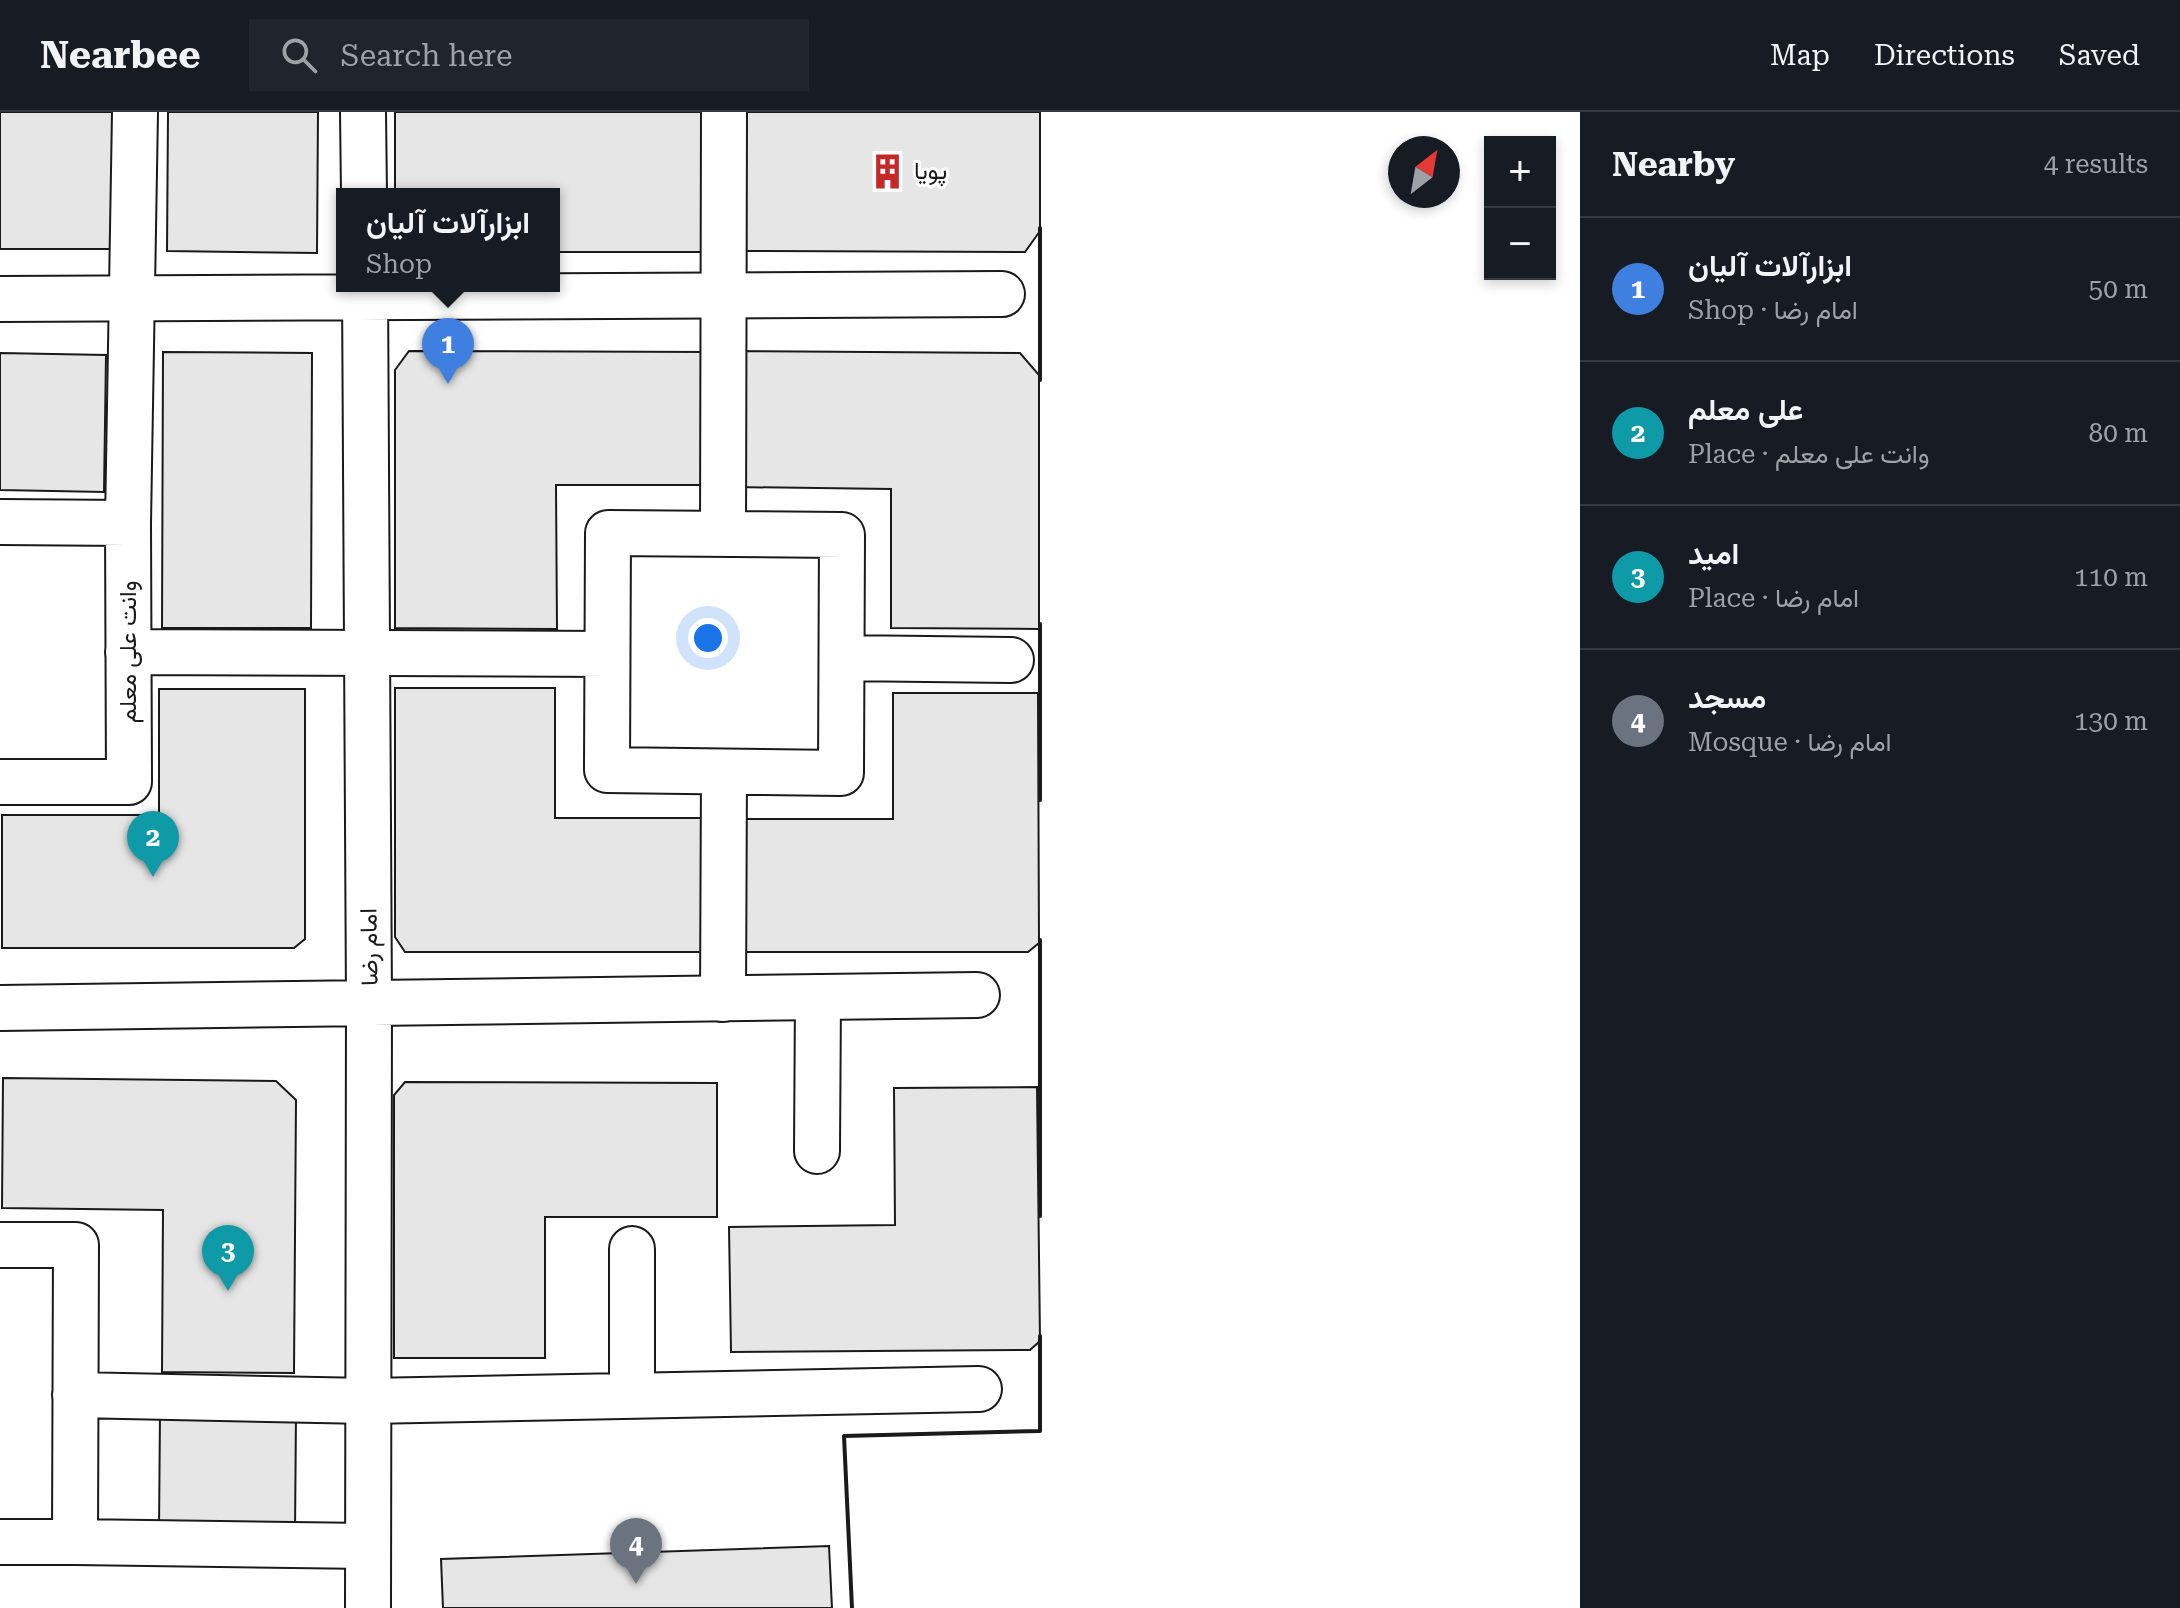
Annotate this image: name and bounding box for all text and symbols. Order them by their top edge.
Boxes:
search box [249,19,809,91]
text: Nearbee [40,33,201,77]
icon: search [277,33,321,77]
text: Search here [341,38,512,73]
text: Map [1770,39,1830,72]
text: Directions [1874,39,2015,72]
text: Saved [2059,39,2140,72]
north arrow [1388,136,1460,208]
map controls [1484,136,1556,280]
button: + [1484,136,1556,208]
text: Nearby [1612,144,1735,184]
text: 4 results [2044,149,2148,179]
building icon: پویا [869,152,907,190]
place label: پویا [914,157,947,187]
popup [336,188,560,292]
text: ابزارآلات آلیان [366,205,530,240]
button: − [1484,208,1556,280]
text: ابزارآلات آلیان [1688,248,1852,283]
text: Shop [366,249,432,279]
text: 1 [1631,274,1645,304]
text: 50 m [2089,274,2148,304]
text: Shop · امام رضا [1688,295,1858,325]
pin: 1 [422,318,474,384]
text: علی معلم [1688,392,1803,427]
text: 2 [1631,418,1645,448]
text: 80 m [2089,418,2148,448]
text: Place · وانت علی معلم [1688,439,1929,469]
text: امید [1688,536,1739,571]
text: 3 [1631,562,1645,592]
text: 110 m [2074,562,2148,592]
street label: وانت علی معلم [114,581,144,723]
text: Place · امام رضا [1688,583,1859,613]
your location [688,618,728,658]
text: مسجد [1688,680,1766,715]
text: 4 [1631,706,1645,736]
text: 130 m [2074,706,2148,736]
text: Mosque · امام رضا [1688,727,1892,757]
pin: 2 [127,811,179,877]
street label: امام رضا [354,908,386,986]
pin: 3 [202,1225,254,1291]
pin: 4 [610,1518,662,1584]

